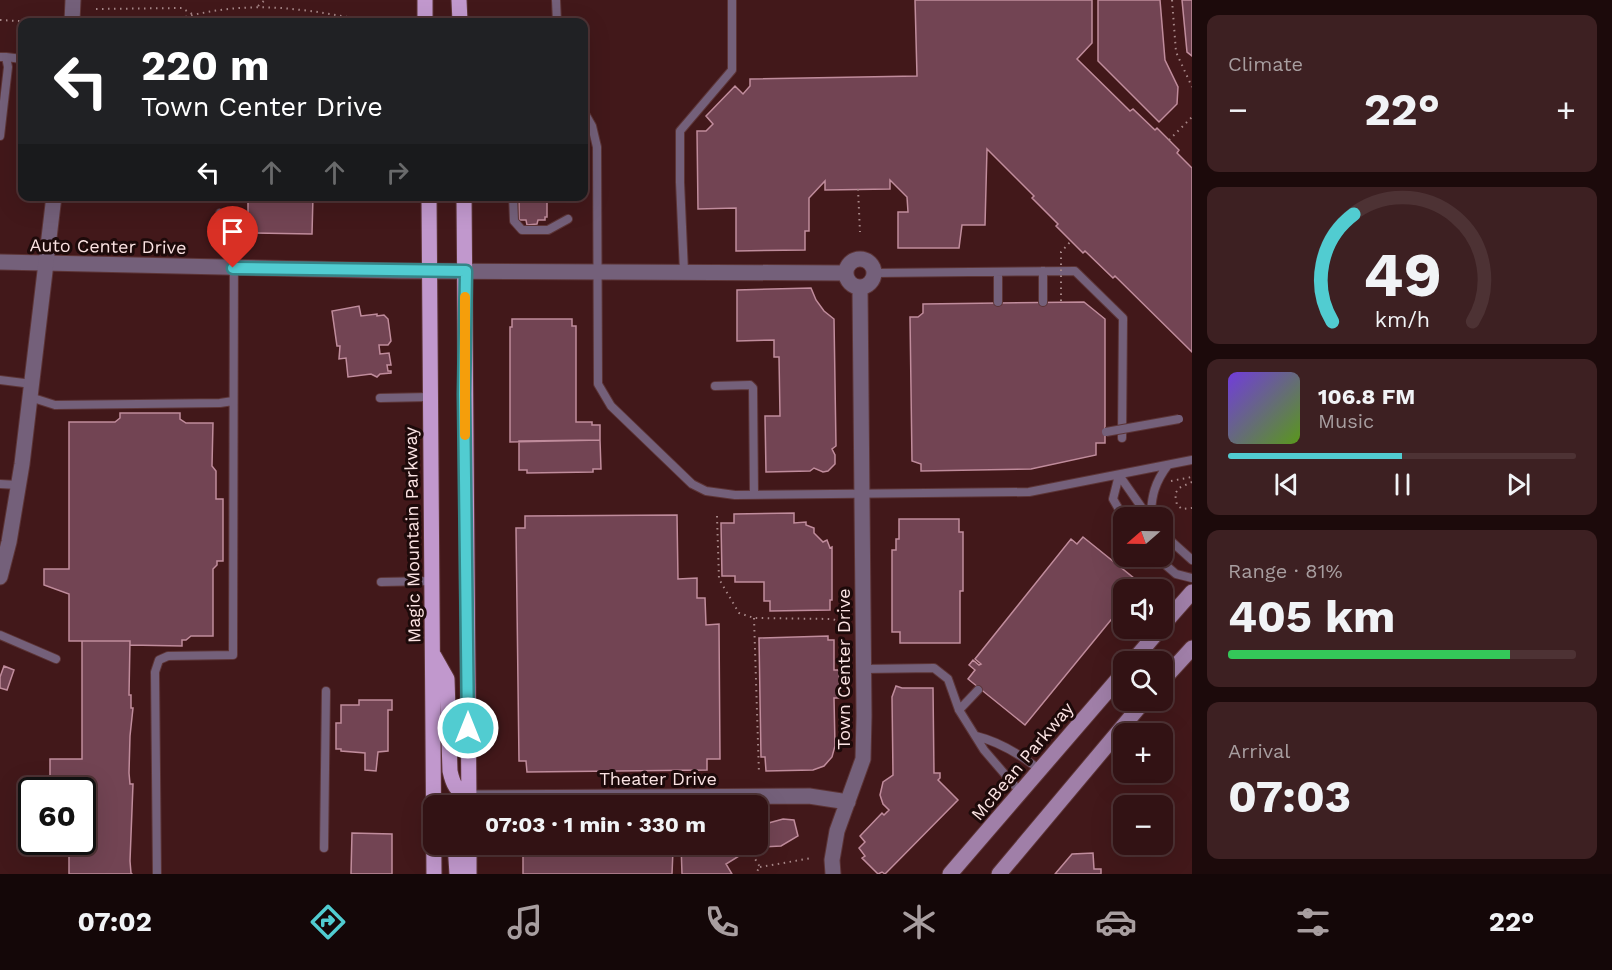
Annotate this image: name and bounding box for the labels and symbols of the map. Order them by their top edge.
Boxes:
pin [207,206,258,268]
street label: Auto Center Drive [29,234,187,258]
street label: Magic Mountain Parkway [400,426,424,643]
north arrow [1113,507,1173,567]
street label: Town Center Drive [833,588,854,750]
position arrow [436,696,500,760]
street label: McBean Parkway [967,697,1078,824]
street label: Theater Drive [599,768,717,789]
speed limit sign: 60 [18,777,96,855]

